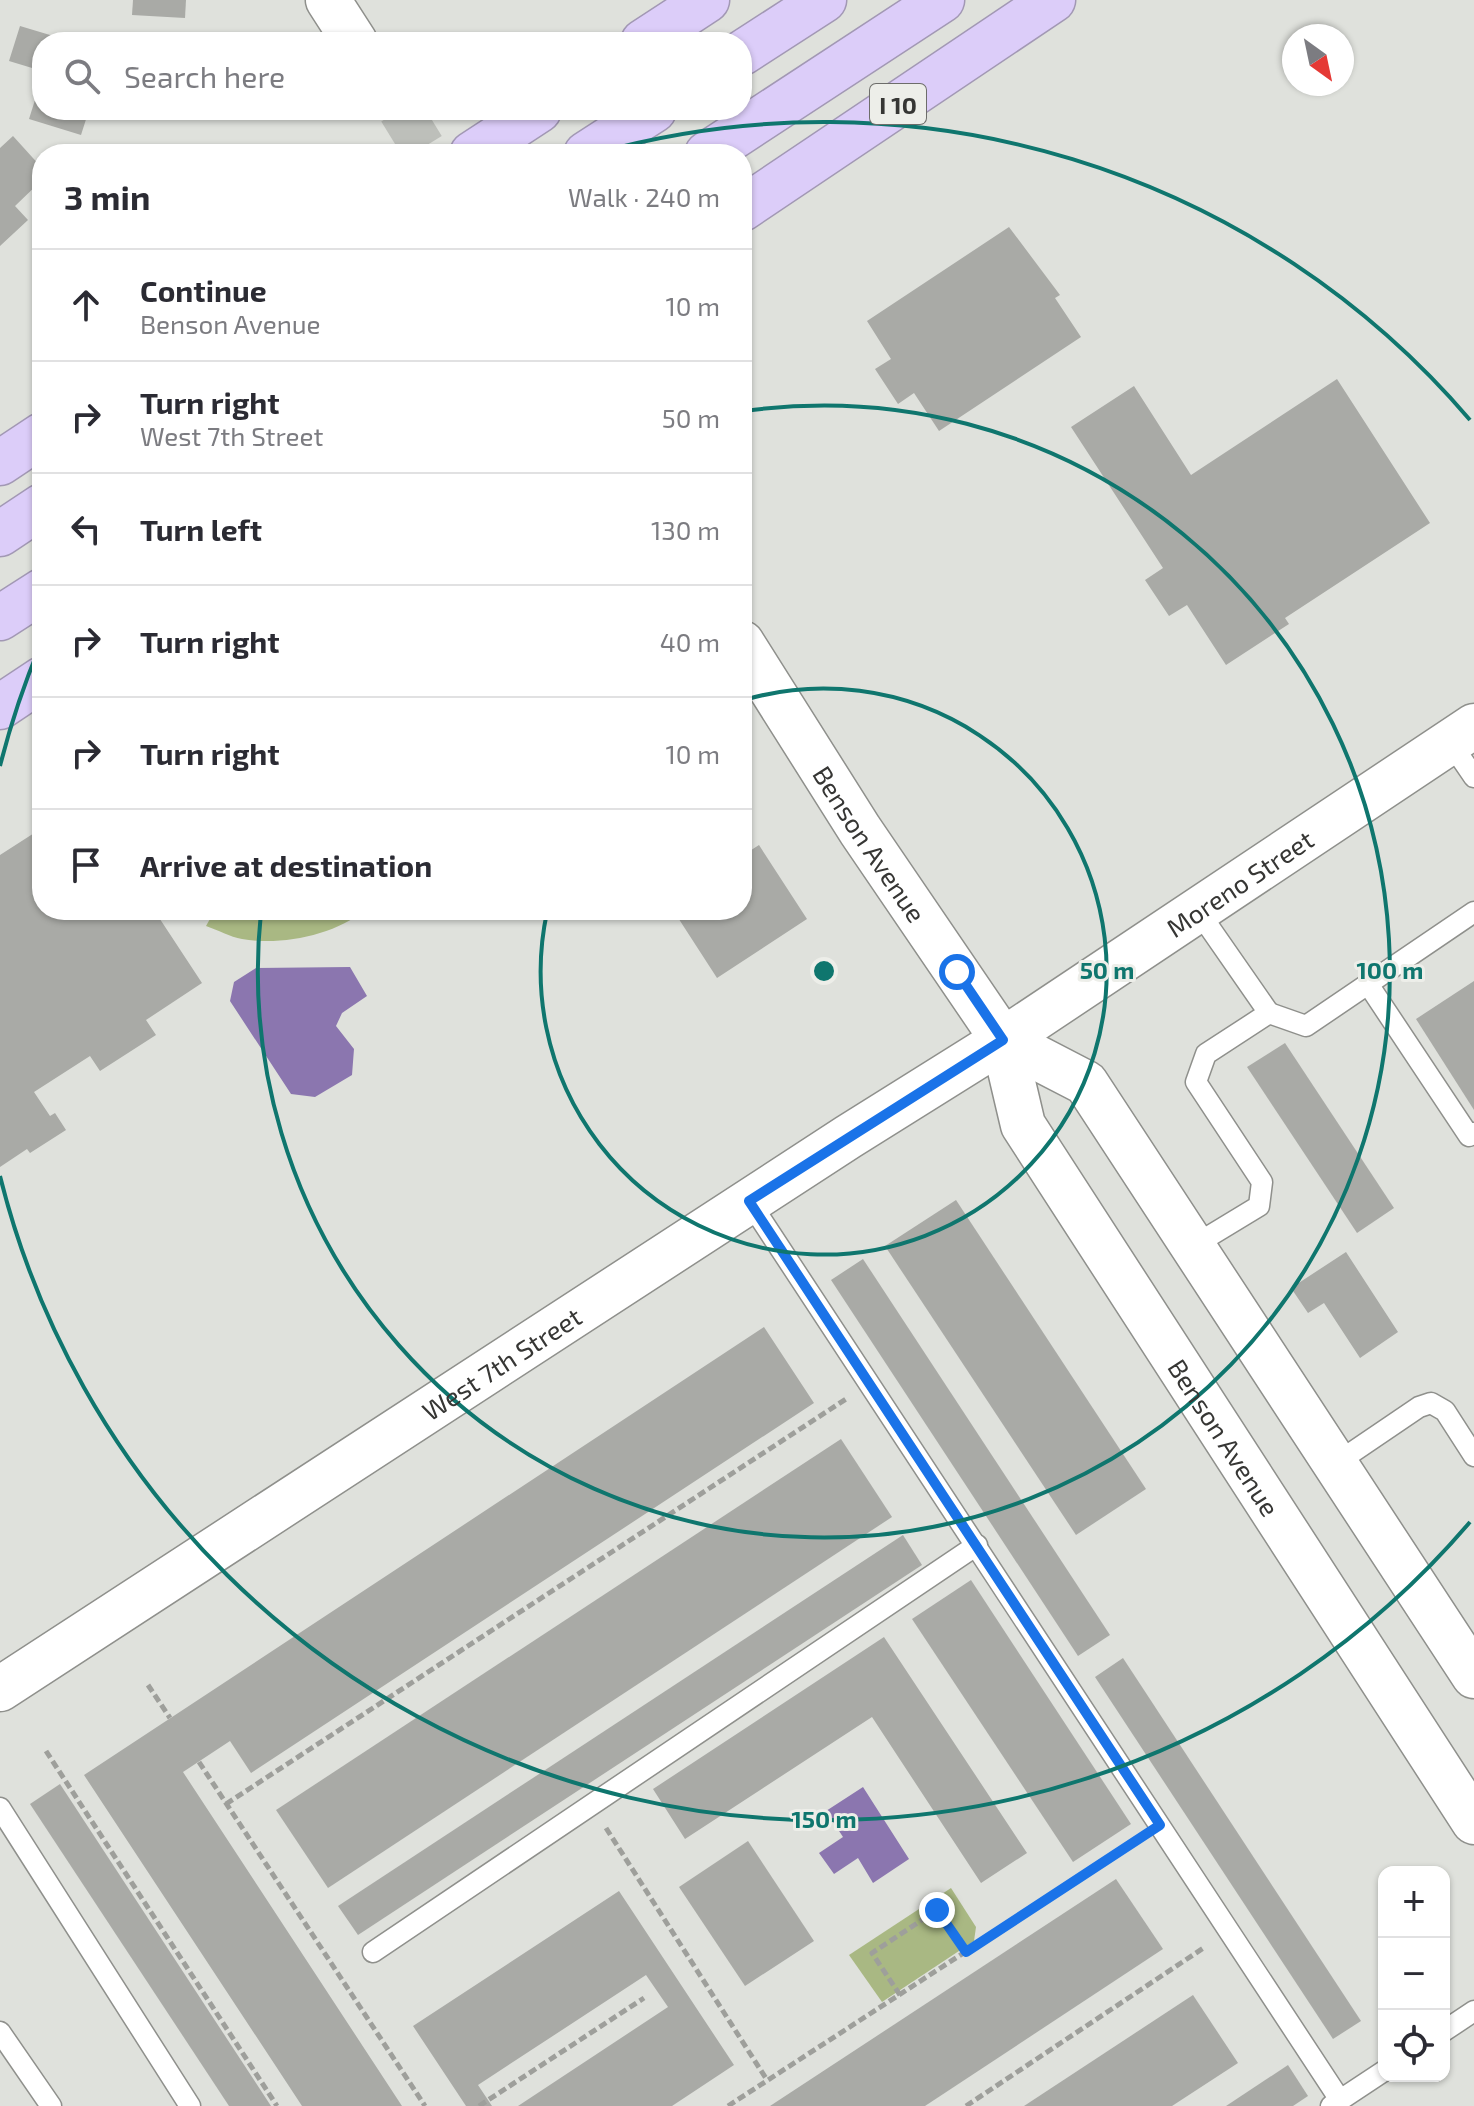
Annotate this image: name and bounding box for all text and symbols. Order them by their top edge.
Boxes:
north arrow [1282,24,1354,96]
search box [32,32,752,120]
icon: search [60,54,104,98]
text: Search here [124,58,285,94]
road number: I 10 [870,84,926,124]
text: 3 min [64,176,150,217]
text: Walk · 240 m [568,181,720,212]
text: Continue [140,272,267,308]
icon: ahead [64,283,108,327]
text: 10 m [665,290,720,321]
text: Benson Avenue [140,308,321,339]
text: Turn right [140,384,280,420]
icon: right [64,395,108,439]
text: 50 m [662,402,720,433]
text: West 7th Street [140,420,323,451]
icon: left [64,507,108,551]
text: Turn left [140,511,262,547]
text: 130 m [651,514,720,545]
icon: right [64,619,108,663]
text: Turn right [140,623,280,659]
text: 40 m [660,626,720,657]
icon: right [64,731,108,775]
text: Turn right [140,735,280,771]
text: 10 m [665,738,720,769]
street label: Benson Avenue [808,760,933,927]
street label: Moreno Street [1160,822,1319,942]
icon: arrive [64,843,108,887]
text: Arrive at destination [140,847,432,883]
route start [939,954,975,990]
text: 50 m [1080,955,1134,984]
text: 100 m [1357,955,1423,984]
centre of rings [810,957,838,985]
street label: West 7th Street [416,1300,587,1426]
street label: Benson Avenue [1163,1353,1287,1521]
text: 150 m [791,1804,857,1833]
map controls [1378,1866,1450,2082]
button: + [1378,1866,1450,1938]
route end [919,1892,955,1928]
button: − [1378,1938,1450,2010]
button: locate [1378,2010,1450,2082]

